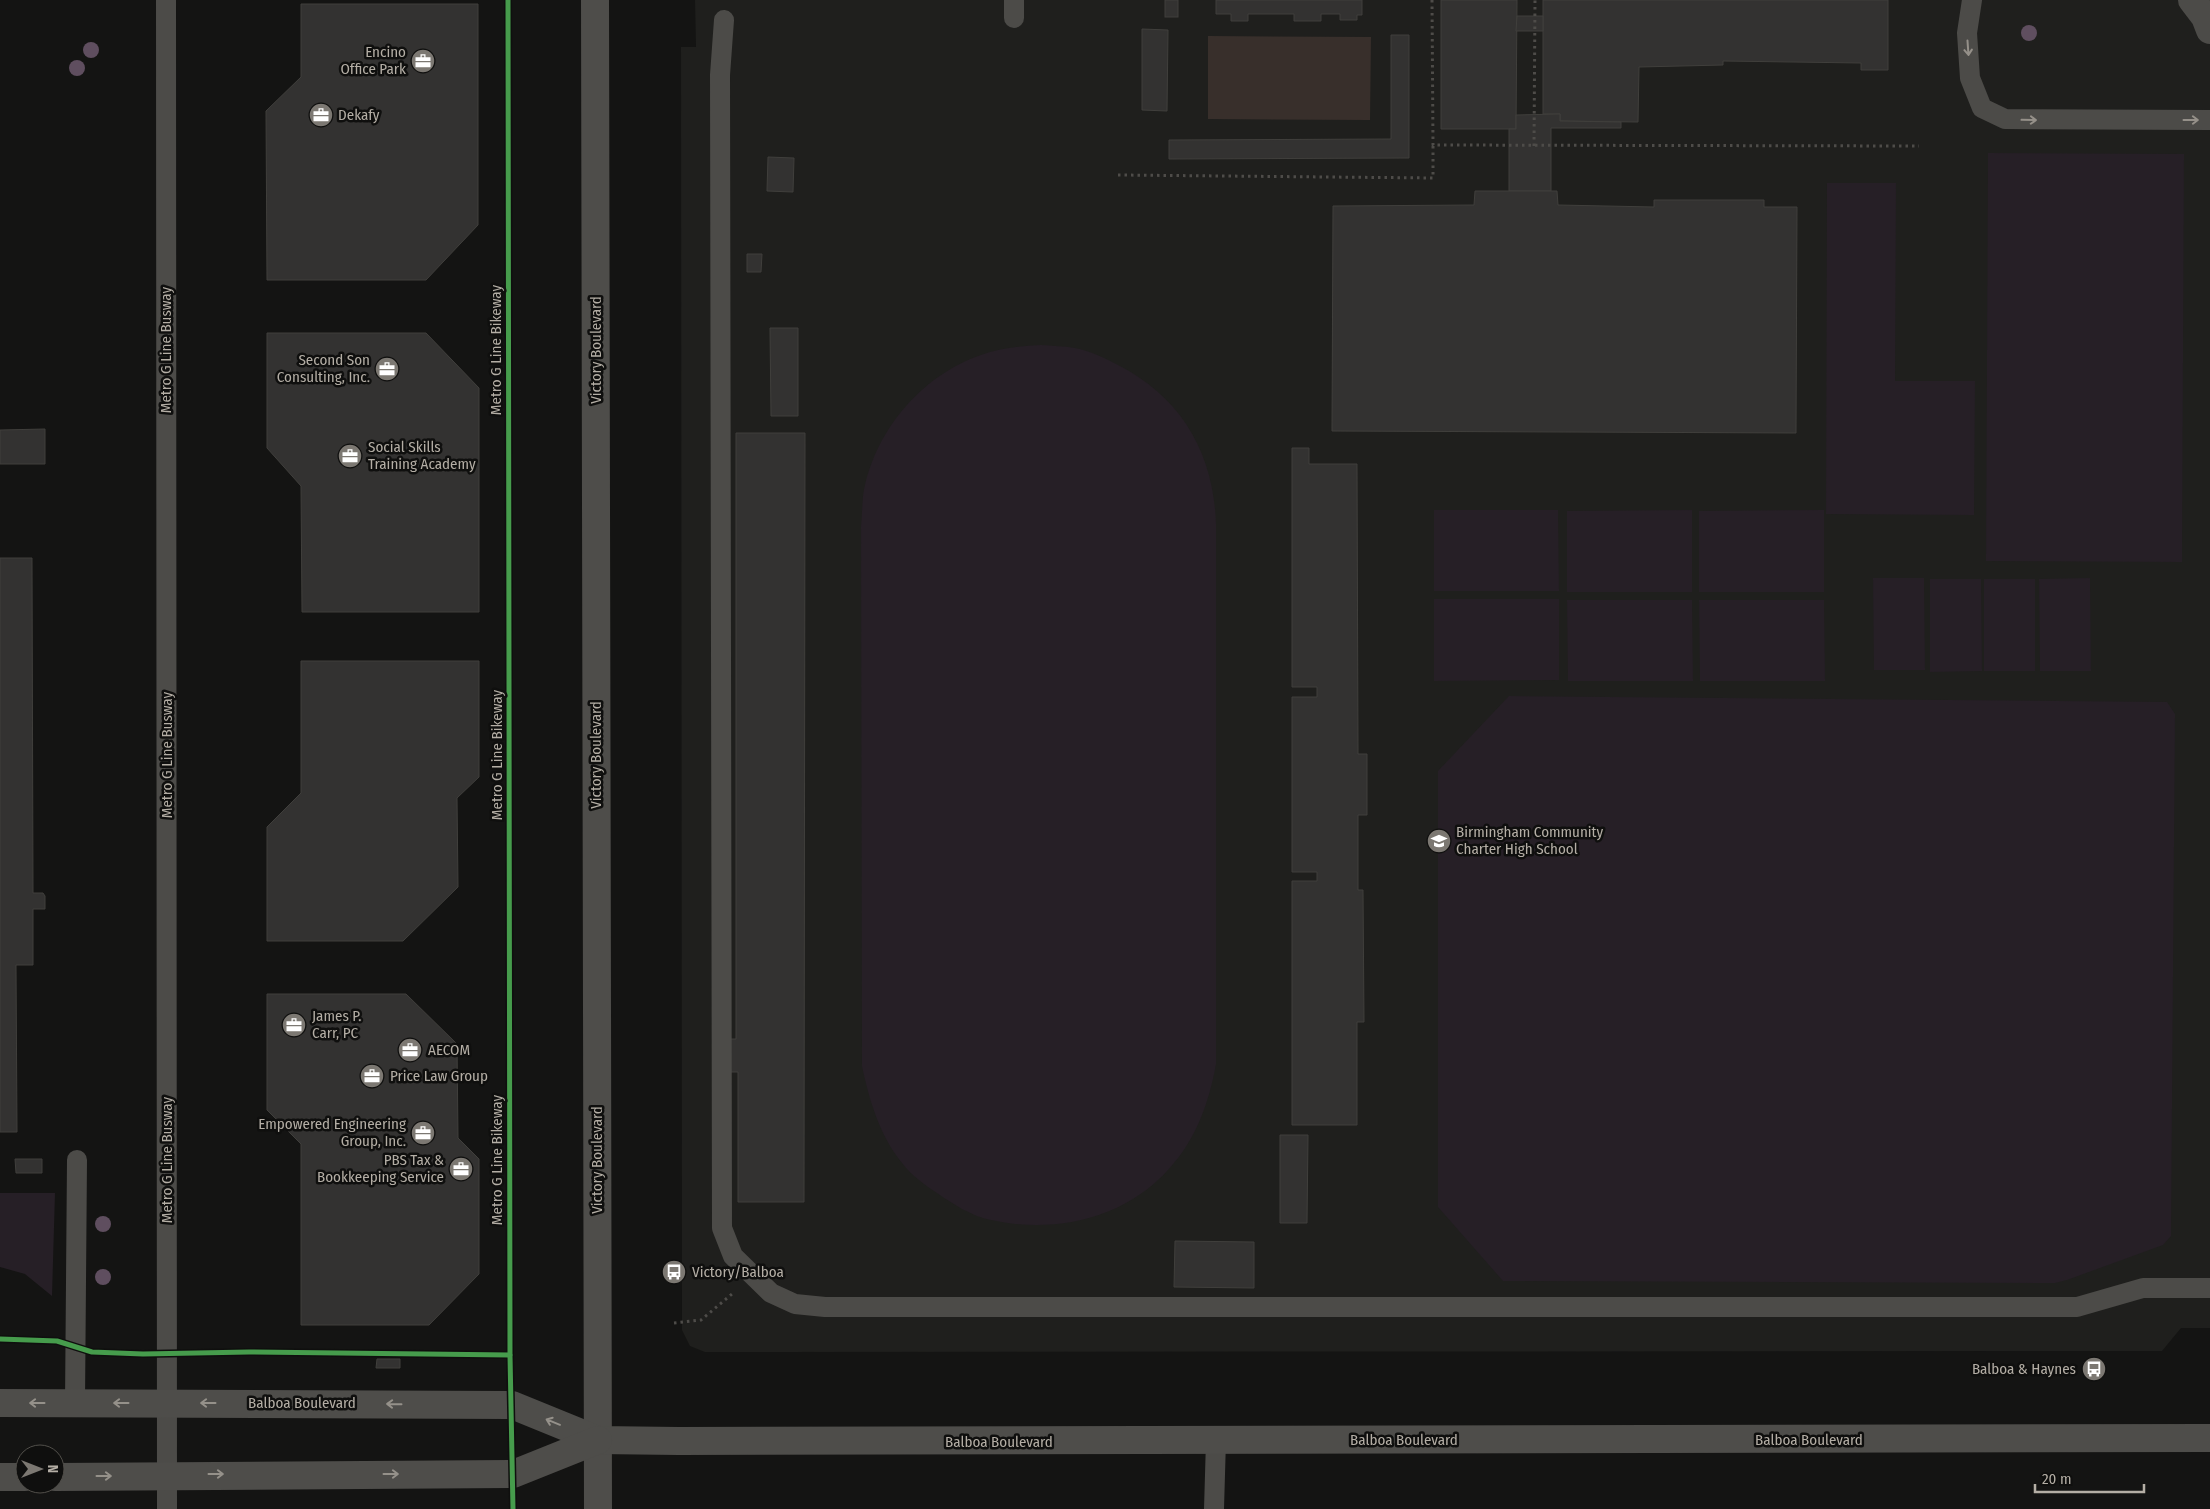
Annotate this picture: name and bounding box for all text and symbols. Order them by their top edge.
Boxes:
one-way arrow [1964,40,1973,56]
place label: Encino Office Park [340,43,406,78]
office icon: Encino Office Park [410,48,436,74]
office icon: Dekafy [308,102,334,128]
place label: Dekafy [338,106,380,124]
one-way arrow [2020,115,2036,124]
one-way arrow [2182,115,2199,125]
street label: Metro G Line Bikeway [487,285,505,415]
street label: Metro G Line Busway [157,287,175,413]
street label: Victory Boulevard [587,296,605,404]
place label: Second Son Consulting, Inc. [277,351,370,386]
office icon: Second Son Consulting, Inc. [374,356,400,382]
place label: Social Skills Training Academy [368,438,476,473]
office icon: Social Skills Training Academy [337,443,363,469]
street label: Metro G Line Bikeway [488,690,506,820]
street label: Metro G Line Busway [158,692,176,818]
street label: Victory Boulevard [587,701,605,809]
place label: Birmingham Community Charter High School [1456,823,1603,858]
school or university icon: Birmingham Community Charter High School [1426,828,1452,854]
place label: James P. Carr, PC [312,1007,362,1042]
office icon: James P. Carr, PC [281,1012,307,1038]
office icon: AECOM [397,1037,423,1063]
place label: AECOM [428,1041,470,1059]
office icon: Price Law Group [359,1063,385,1089]
place label: Price Law Group [390,1067,488,1085]
street label: Metro G Line Bikeway [488,1095,506,1225]
street label: Metro G Line Busway [158,1097,176,1223]
street label: Victory Boulevard [588,1106,606,1214]
place label: Empowered Engineering Group, Inc. [258,1115,406,1150]
office icon: Empowered Engineering Group, Inc. [410,1120,436,1146]
place label: PBS Tax & Bookkeeping Service [317,1151,444,1186]
office icon: PBS Tax & Bookkeeping Service [448,1156,474,1182]
bus stop icon: Victory/Balboa [661,1259,687,1285]
place label: Victory/Balboa [692,1263,784,1281]
bus stop icon: Balboa & Haynes [2081,1356,2107,1382]
place label: Balboa & Haynes [1972,1360,2076,1378]
street label: Balboa Boulevard [248,1394,356,1412]
one-way arrow [30,1398,46,1408]
one-way arrow [113,1398,130,1408]
one-way arrow [200,1398,216,1408]
one-way arrow [386,1399,402,1409]
one-way arrow [546,1416,561,1426]
street label: Balboa Boulevard [1350,1431,1458,1449]
street label: Balboa Boulevard [1755,1431,1863,1449]
street label: Balboa Boulevard [945,1433,1053,1451]
north arrow [15,1444,65,1494]
scale bar [2035,1462,2144,1494]
text: N [44,1465,61,1473]
one-way arrow [207,1469,223,1479]
one-way arrow [383,1469,399,1479]
text: 20 m [2042,1470,2072,1488]
one-way arrow [95,1472,111,1481]

